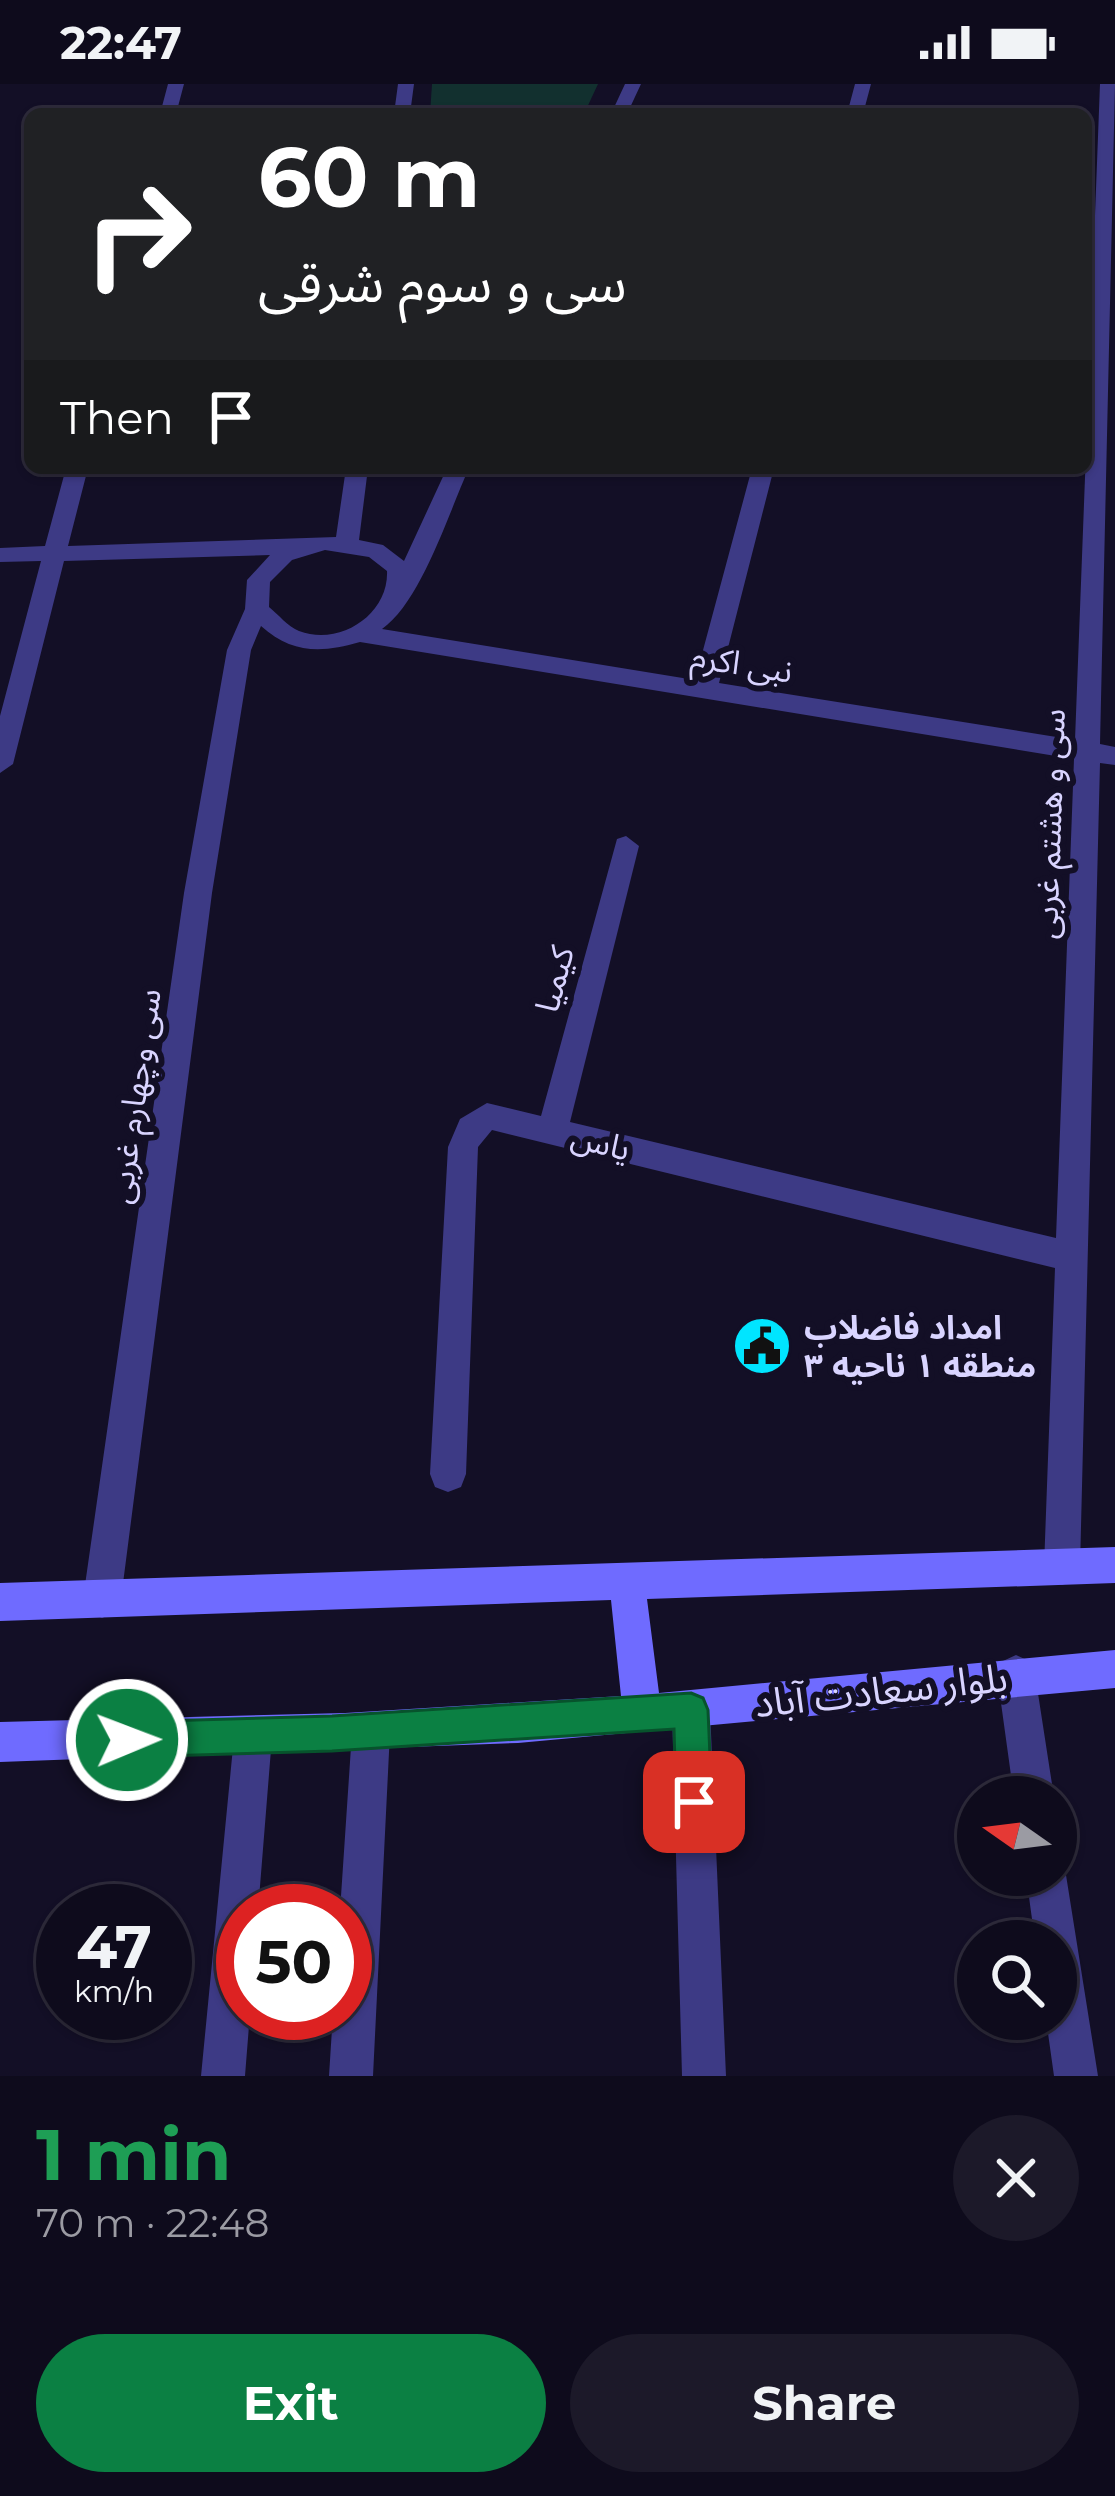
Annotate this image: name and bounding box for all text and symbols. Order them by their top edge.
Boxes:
text: 22:47 [60,15,182,70]
text: 60 m [258,126,480,228]
icon: right [60,156,216,312]
text: سی و سوم شرقی [258,250,627,316]
icon: arrive [198,384,264,450]
text: Then [60,390,174,445]
street label: نبی اکرم [688,635,796,696]
street label: سی و هشتم غربی [1025,708,1079,940]
street label: کیمیا [526,941,582,1016]
street label: سی وچهارم غربی [99,986,174,1207]
street label: یاس [567,1115,635,1169]
place label: امداد فاضلاب منطقه ۱ ناحیه ۳ [804,1307,1036,1385]
public building icon: امداد فاضلاب منطقه ۱ ناحیه ۳ [731,1315,793,1377]
street label: بلوار سعادت آباد [752,1653,1010,1727]
position arrow [64,1677,190,1803]
pin [643,1751,745,1853]
icon: arrive [661,1769,727,1835]
north arrow [957,1776,1077,1896]
map controls [957,1776,1077,2040]
speed limit sign: 50 [216,1884,372,2040]
text: 47 [76,1910,152,1983]
button: search [957,1920,1077,2040]
text: km/h [74,1973,154,2010]
text: 1 min [36,2110,232,2198]
button: close [953,2115,1079,2241]
text: 70 m · 22:48 [36,2199,270,2247]
button: Exit [36,2334,546,2472]
button: Share [570,2334,1079,2472]

